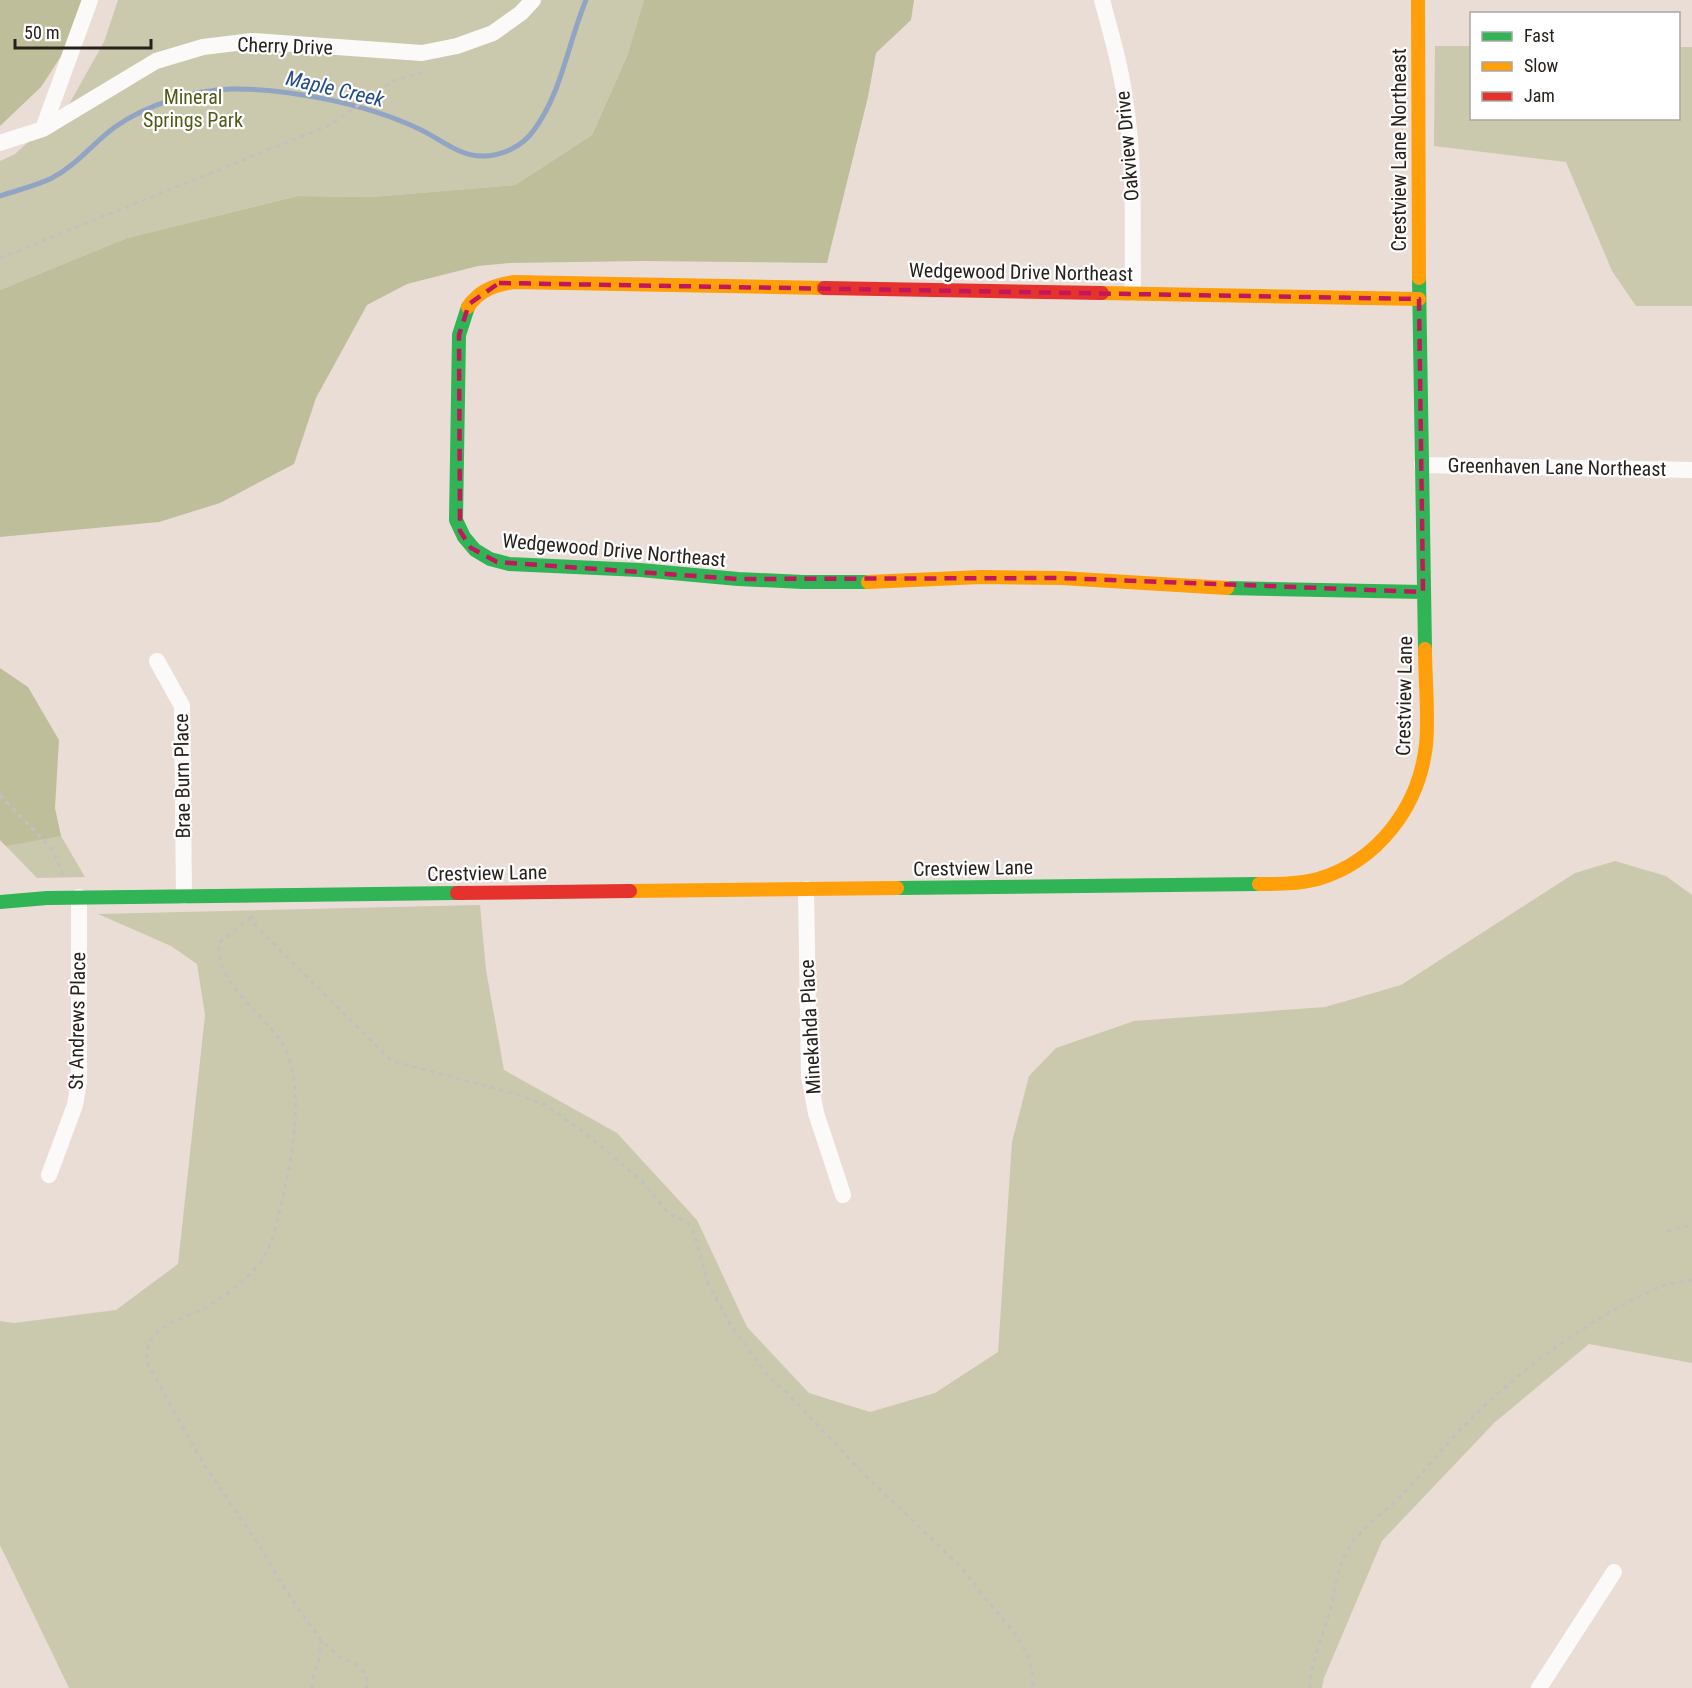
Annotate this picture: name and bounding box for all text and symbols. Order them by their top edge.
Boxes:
scale bar [15,12,152,50]
legend [1470,12,1680,120]
text: 50 m [24,22,59,43]
text: Fast [1524,25,1555,46]
street label: Cherry Drive [237,32,333,60]
street label: Crestview Lane Northeast [1387,48,1411,252]
text: Slow [1524,55,1559,76]
water label: Maple Creek [284,66,387,112]
park label: Mineral Springs Park [143,85,243,132]
text: Jam [1524,85,1555,106]
street label: Oakview Drive [1110,90,1144,202]
street label: Wedgewood Drive Northeast [909,258,1133,286]
street label: Greenhaven Lane Northeast [1447,453,1667,481]
street label: Wedgewood Drive Northeast [501,528,727,572]
street label: Crestview Lane [1391,636,1417,756]
street label: Brae Burn Place [169,713,195,839]
street label: Crestview Lane [913,855,1033,881]
street label: Crestview Lane [427,860,547,886]
street label: St Andrews Place [64,952,90,1090]
street label: Minekahda Place [794,959,826,1095]

